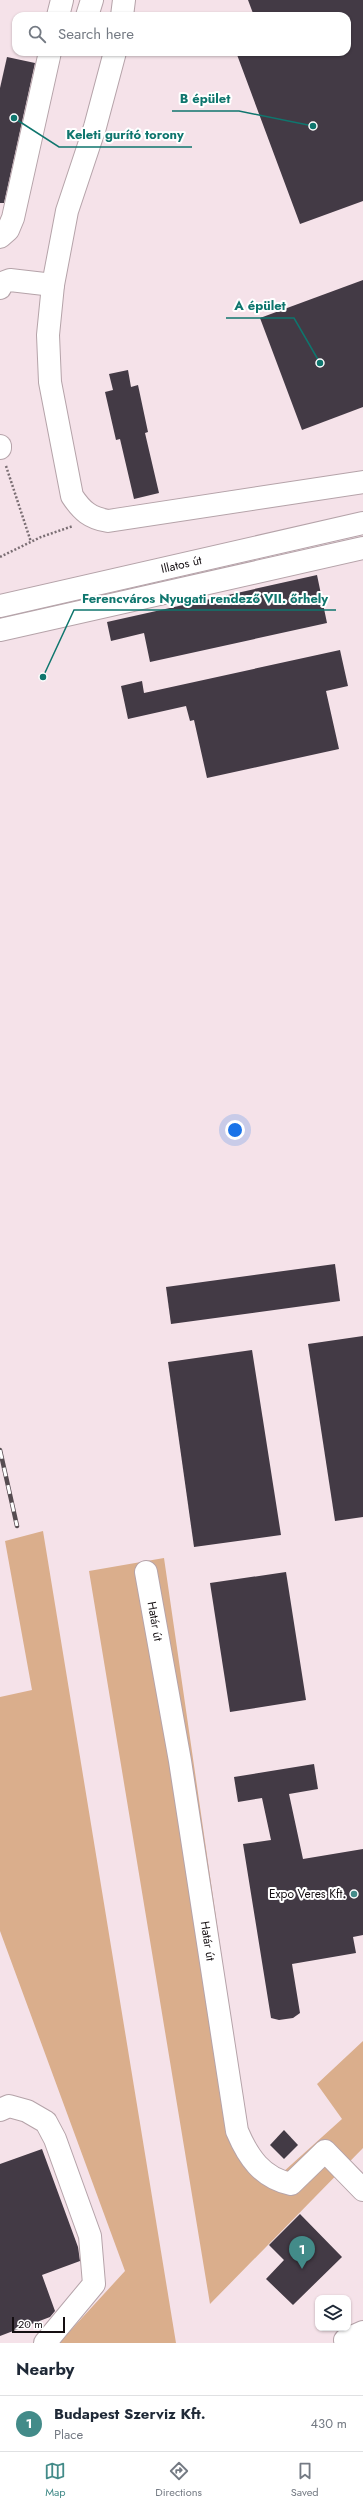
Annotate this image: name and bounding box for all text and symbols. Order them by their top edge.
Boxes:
search box [12,12,351,56]
icon: search [26,23,48,45]
text: Search here [58,23,134,45]
callout: B épület [172,86,239,111]
text: B épület [180,89,231,108]
callout: Keleti gurító torony [59,122,192,147]
text: Keleti gurító torony [66,125,184,144]
callout: A épület [226,293,294,318]
text: A épület [233,296,287,315]
street label: Illatos út [159,551,204,578]
callout: Ferencváros Nyugati rendező VII. őrhely [74,585,336,610]
text: Ferencváros Nyugati rendező VII. őrhely [82,589,328,608]
your location [225,1120,245,1140]
street label: Határ út [142,1600,167,1643]
place label: Expo Veres Kft. [269,1885,346,1903]
marker: Expo Veres Kft. [349,1889,359,1899]
street label: Határ út [196,1920,220,1962]
pin: 1 [289,2236,315,2269]
map controls [315,2295,351,2331]
button: layers [315,2295,351,2331]
scale bar [12,2315,65,2334]
text: 20 m [18,2316,43,2332]
text: Nearby [16,2357,74,2381]
text: Budapest Szerviz Kft. [54,2403,206,2425]
text: 1 [26,2414,32,2433]
text: 430 m [310,2414,347,2433]
text: Place [54,2425,83,2444]
tab: Map [44,2460,66,2500]
tab: Directions [155,2460,202,2500]
tab: Saved [291,2460,319,2500]

